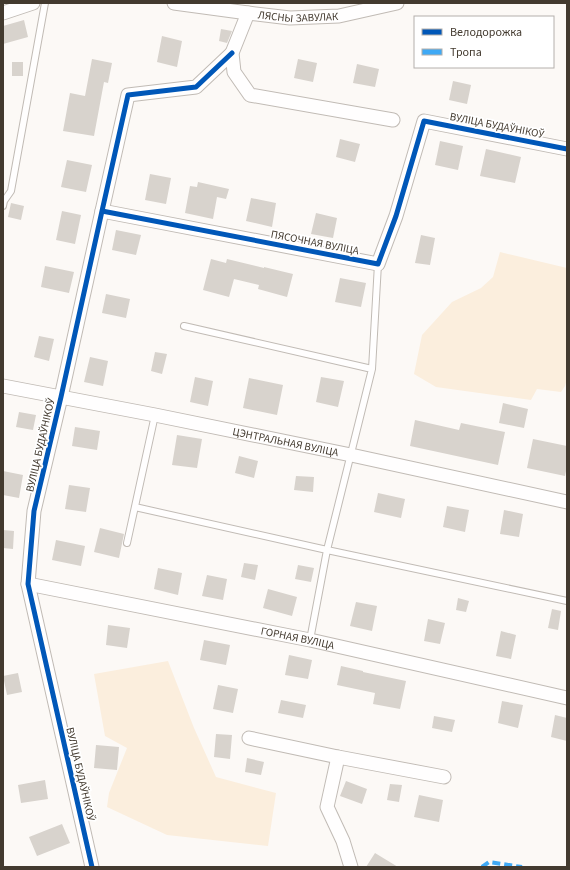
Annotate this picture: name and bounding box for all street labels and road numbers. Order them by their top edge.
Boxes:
street label: ЛЯСНЫ ЗАВУЛАК [257,7,339,26]
street label: ВУЛІЦА БУДАЎНІКОЎ [448,109,546,142]
street label: ПЯСОЧНАЯ ВУЛІЦА [270,227,360,258]
street label: ВУЛІЦА БУДАЎНІКОЎ [22,396,59,493]
street label: ЦЭНТРАЛЬНАЯ ВУЛІЦА [231,424,340,460]
street label: ГОРНАЯ ВУЛІЦА [260,623,336,653]
street label: ВУЛІЦА БУДАЎНІКОЎ [62,726,99,823]

